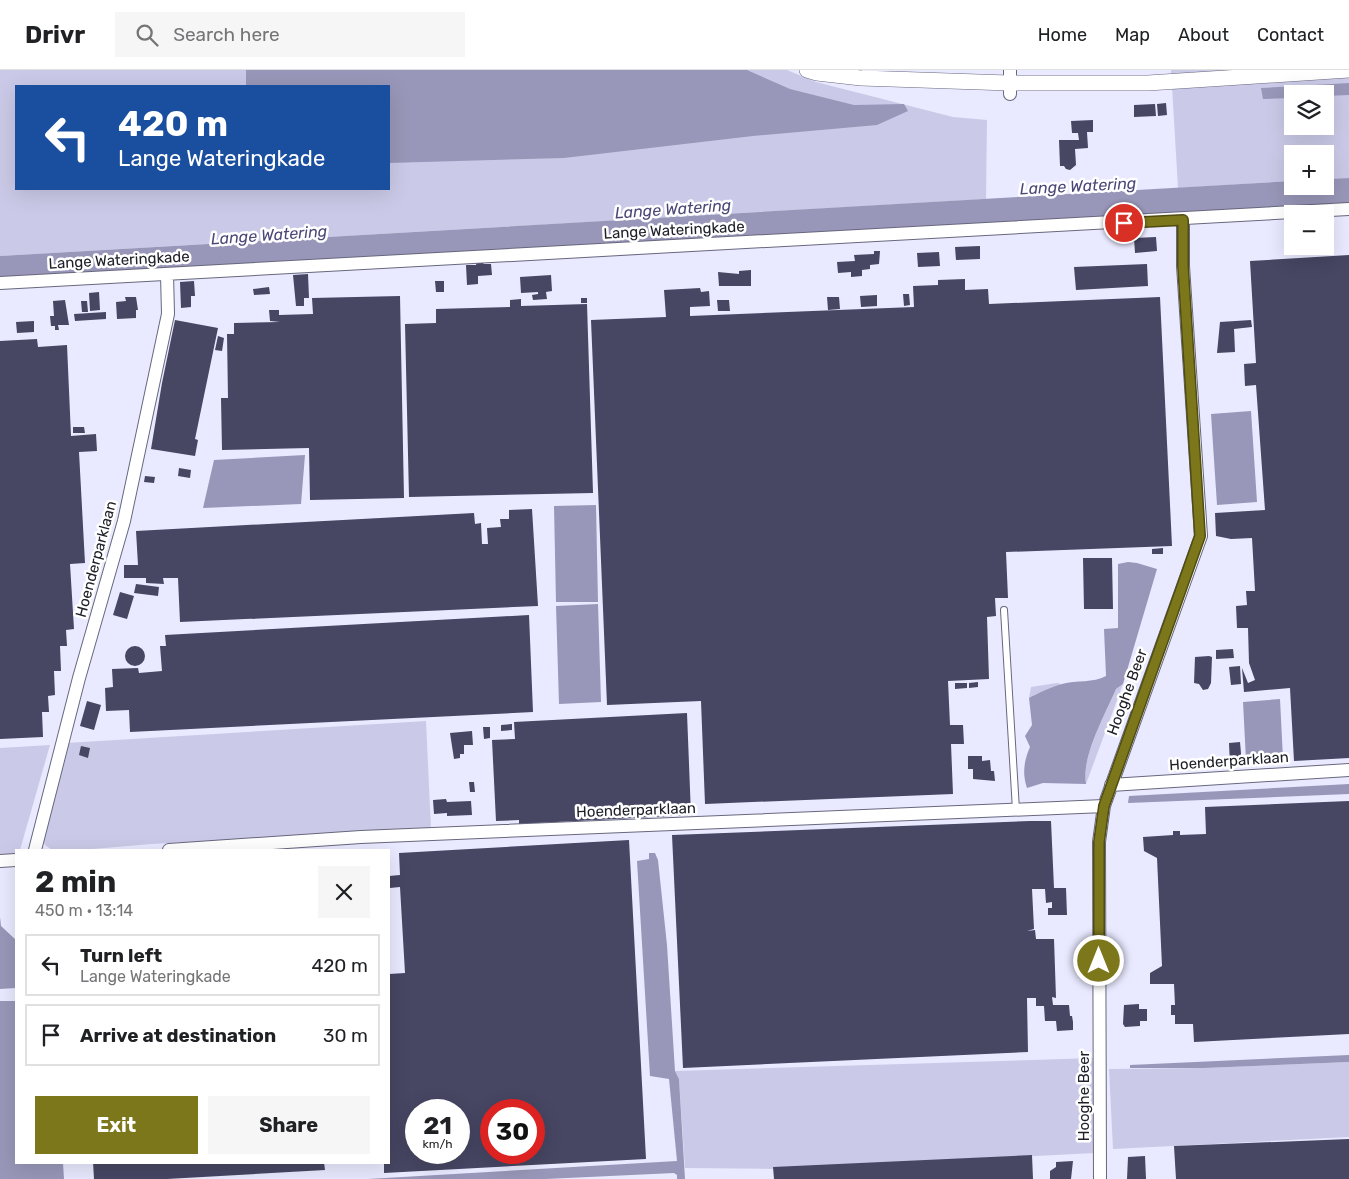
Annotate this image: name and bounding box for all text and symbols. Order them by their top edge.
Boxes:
search box [115,12,465,57]
text: Drivr [25,21,85,49]
icon: search [133,21,161,49]
text: Search here [173,23,280,46]
text: Home [1038,24,1087,46]
text: Map [1115,24,1150,46]
text: About [1178,24,1229,46]
text: Contact [1257,24,1324,46]
map controls [1284,85,1334,255]
button: layers [1284,85,1334,135]
text: 420 m [118,103,228,145]
icon: left [35,105,100,170]
text: Lange Wateringkade [118,145,325,172]
button: + [1284,145,1334,195]
water label: Lange Watering [1019,173,1137,199]
water label: Lange Watering [614,195,732,223]
pin [1103,202,1145,244]
button: − [1284,205,1334,255]
icon: arrive [1110,209,1138,237]
street label: Lange Wateringkade [603,217,745,243]
water label: Lange Watering [210,221,328,249]
street label: Lange Wateringkade [48,247,190,273]
street label: Hoenderparklaan [72,499,120,619]
street label: Hooghe Beer [1103,646,1151,738]
street label: Hoenderparklaan [1169,748,1289,774]
street label: Hoenderparklaan [576,799,696,821]
text: 2 min [35,864,116,900]
button: close [318,866,370,918]
text: 450 m · 13:14 [35,901,133,920]
position arrow [1072,934,1124,986]
text: Turn left [80,944,162,967]
icon: left [37,951,65,979]
text: 420 m [311,954,368,977]
text: Lange Wateringkade [80,967,231,986]
icon: arrive [37,1021,65,1049]
text: Arrive at destination [80,1024,276,1047]
text: 30 m [323,1024,368,1047]
street label: Hooghe Beer [1075,1050,1093,1141]
button: Exit [35,1096,198,1154]
button: Share [208,1096,370,1154]
speed limit sign: 30 [480,1099,545,1164]
text: 21 [423,1111,452,1140]
text: km/h [423,1137,452,1151]

